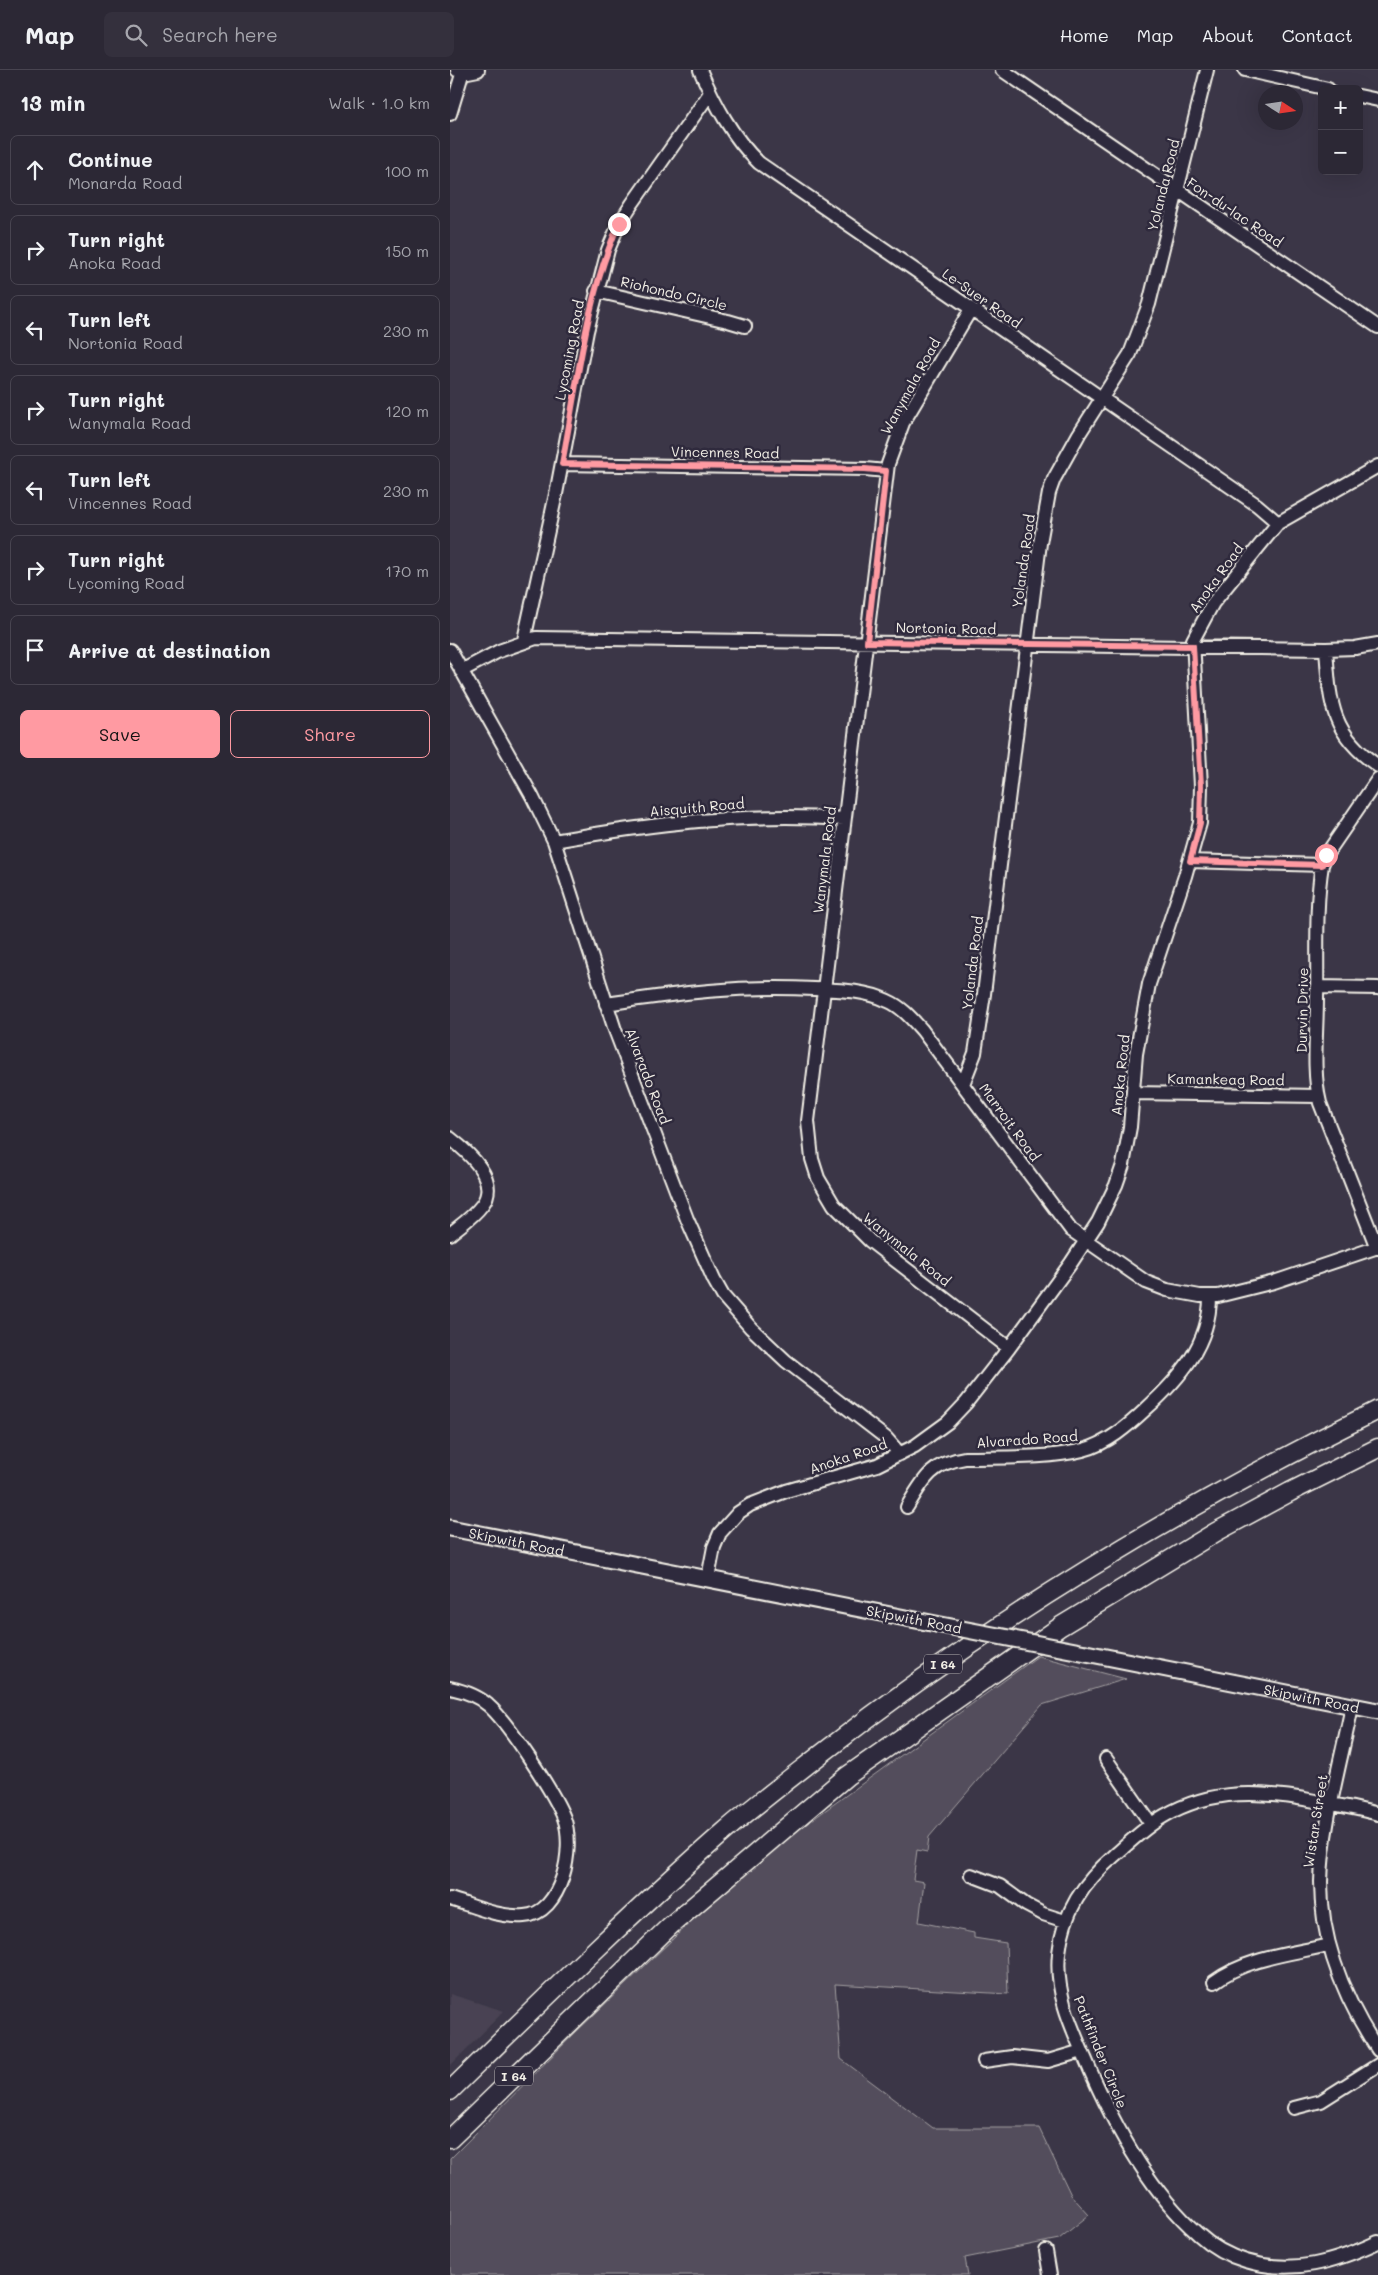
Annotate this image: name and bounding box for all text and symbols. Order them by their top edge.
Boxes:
search box [104,12,454,57]
text: Map [25,19,74,50]
icon: search [122,21,150,49]
text: Search here [162,22,278,47]
text: Home [1060,23,1109,47]
text: Map [1137,23,1173,47]
text: About [1201,23,1254,47]
text: Contact [1282,23,1353,47]
north arrow [1258,85,1303,130]
map controls [1318,85,1363,175]
button: + [1318,85,1363,130]
text: 13 min [20,89,85,116]
text: Walk · 1.0 km [328,92,430,113]
button: − [1318,130,1363,175]
street label: Yolanda Road [1142,137,1184,233]
text: Continue [68,147,153,172]
icon: ahead [21,156,49,184]
text: 100 m [384,160,429,181]
text: Monarda Road [68,172,182,193]
street label: Fon-du-lac Road [1183,173,1287,251]
route end [608,213,631,236]
text: Turn right [68,227,165,252]
icon: right [21,236,49,264]
text: 150 m [385,240,429,261]
text: Anoka Road [68,252,161,273]
street label: Le-Suer Road [939,264,1025,332]
street label: Riohondo Circle [619,271,729,315]
street label: Lycoming Road [550,298,588,402]
text: Turn left [68,307,151,332]
icon: left [21,316,49,344]
text: 230 m [383,320,429,341]
text: Nortonia Road [68,332,183,353]
street label: Wanymala Road [876,334,944,438]
text: Turn right [68,387,165,412]
icon: right [21,396,49,424]
text: 120 m [385,400,429,421]
text: Wanymala Road [68,412,191,433]
street label: Vincennes Road [671,442,779,462]
text: Turn left [68,467,151,492]
icon: left [21,476,49,504]
text: 230 m [383,480,429,501]
text: Vincennes Road [68,492,192,513]
street label: Yolanda Road [1007,513,1039,609]
street label: Anoka Road [1184,539,1248,616]
text: Turn right [68,547,165,572]
icon: right [21,556,49,584]
text: 170 m [385,560,429,581]
text: Lycoming Road [68,572,184,593]
street label: Nortonia Road [896,618,996,638]
icon: arrive [21,636,49,664]
text: Arrive at destination [68,638,271,663]
button: Save [20,710,220,758]
button: Share [230,710,430,758]
street label: Aisquith Road [649,793,745,821]
street label: Wanymala Road [808,805,840,915]
route start [1315,844,1338,867]
street label: Yolanda Road [957,915,987,1011]
street label: Durvin Drive [1292,967,1312,1053]
street label: Alvarado Road [621,1025,675,1127]
street label: Anoka Road [1106,1033,1134,1116]
street label: Kamankeag Road [1167,1068,1285,1090]
street label: Marroit Road [975,1079,1045,1165]
street label: Wanymala Road [859,1208,955,1290]
street label: Alvarado Road [976,1426,1078,1452]
street label: Anoka Road [806,1434,890,1478]
street label: Skipwith Road [467,1522,566,1560]
street label: Skipwith Road [865,1600,963,1638]
road number: I 64 [924,1655,962,1674]
street label: Skipwith Road [1262,1679,1361,1717]
street label: Wistar Street [1298,1773,1332,1869]
street label: Pathfinder Circle [1070,1993,1132,2111]
road number: I 64 [495,2066,533,2085]

